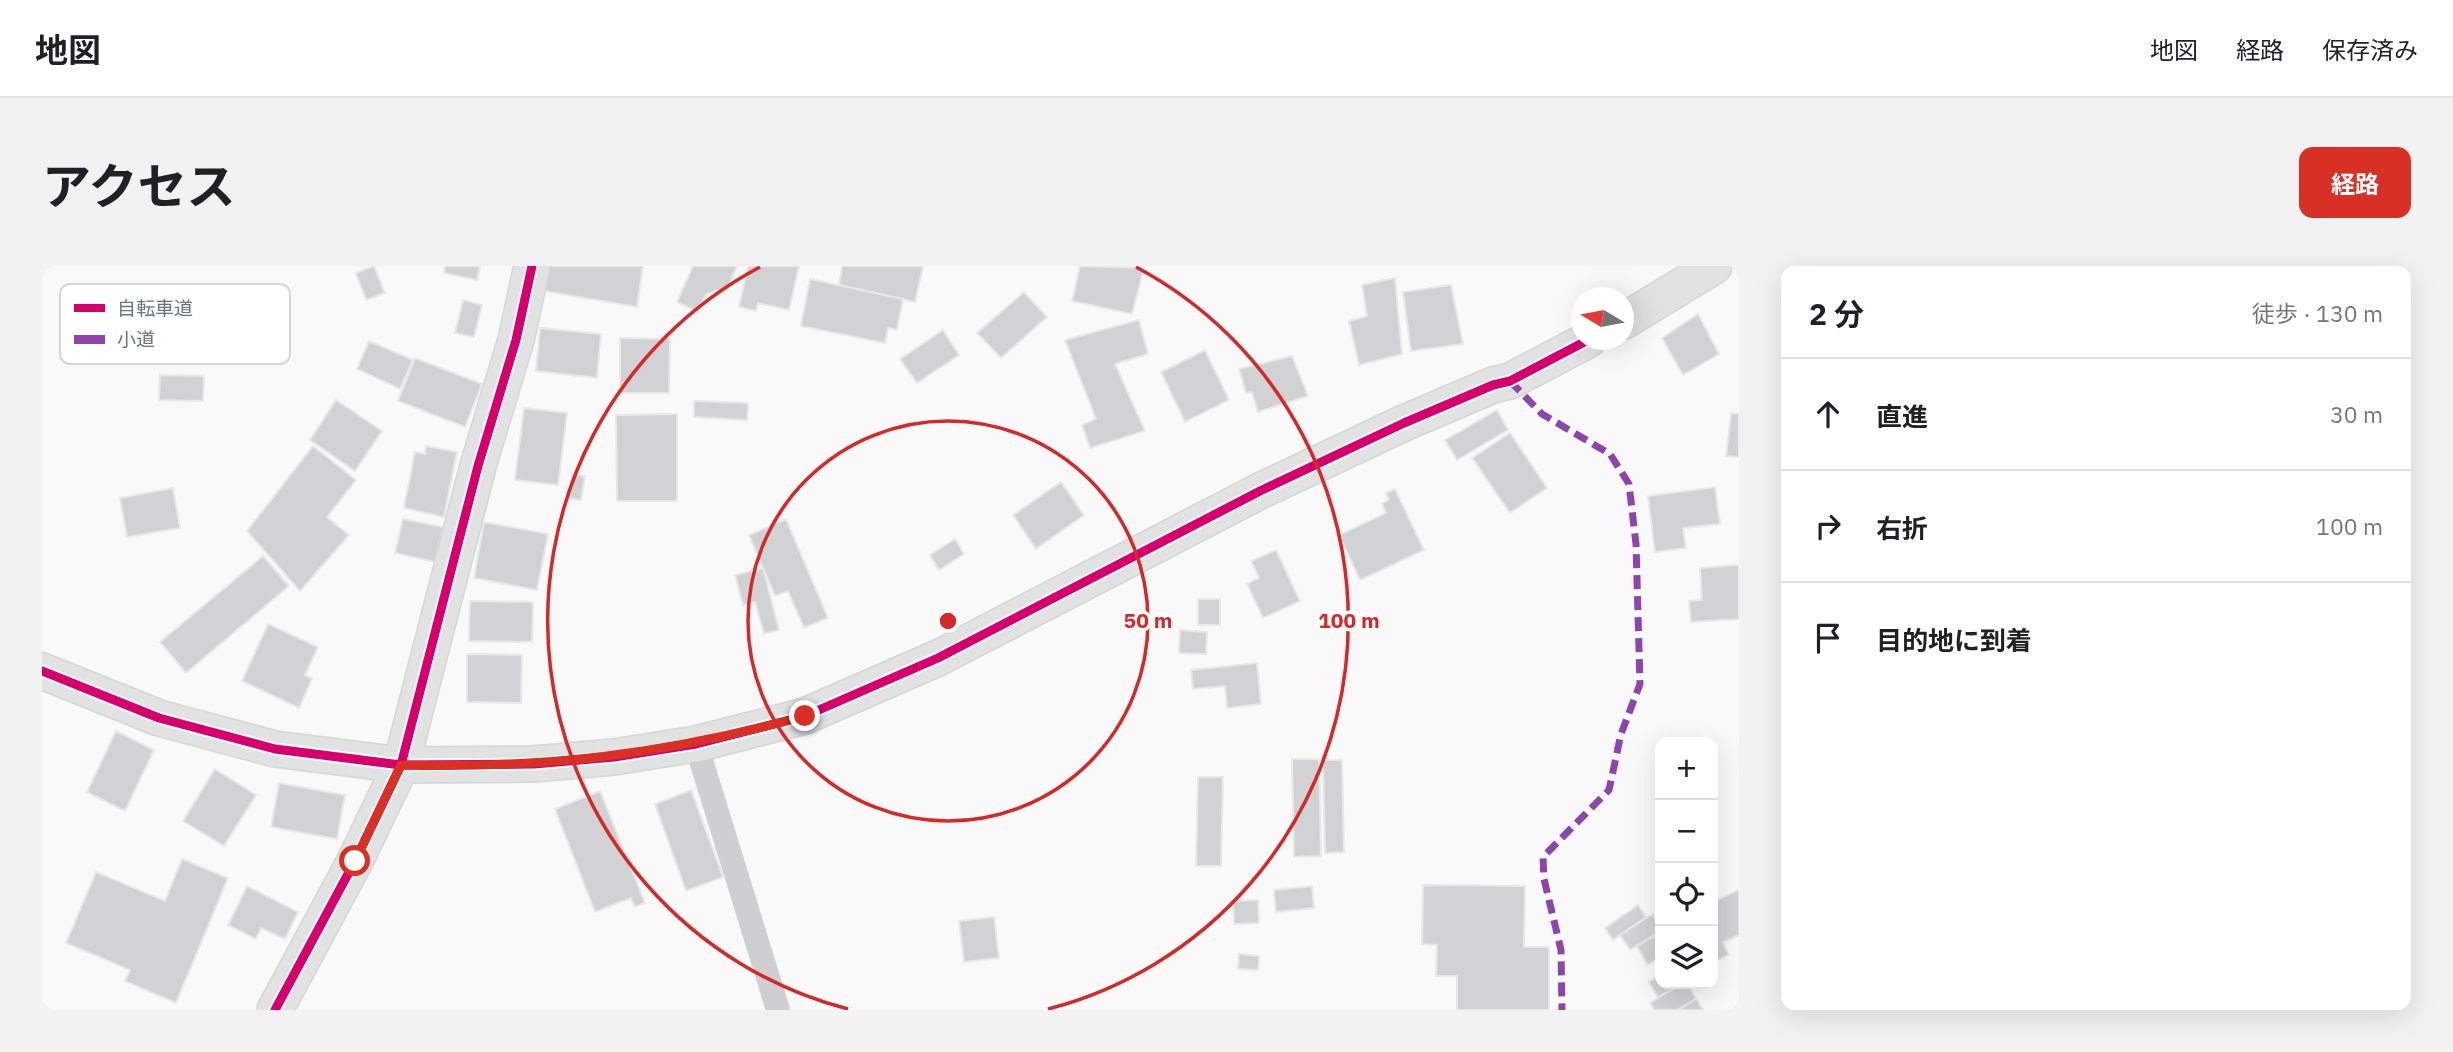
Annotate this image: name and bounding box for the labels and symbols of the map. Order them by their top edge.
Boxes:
legend [60,284,290,364]
north arrow [1571,287,1634,350]
text: 自転車道 [117,296,193,320]
text: 小道 [117,327,155,351]
text: 50 m [1124,606,1172,634]
text: 100 m [1318,606,1380,634]
centre of rings [936,609,960,633]
route end [789,700,820,731]
route start [339,845,370,876]

